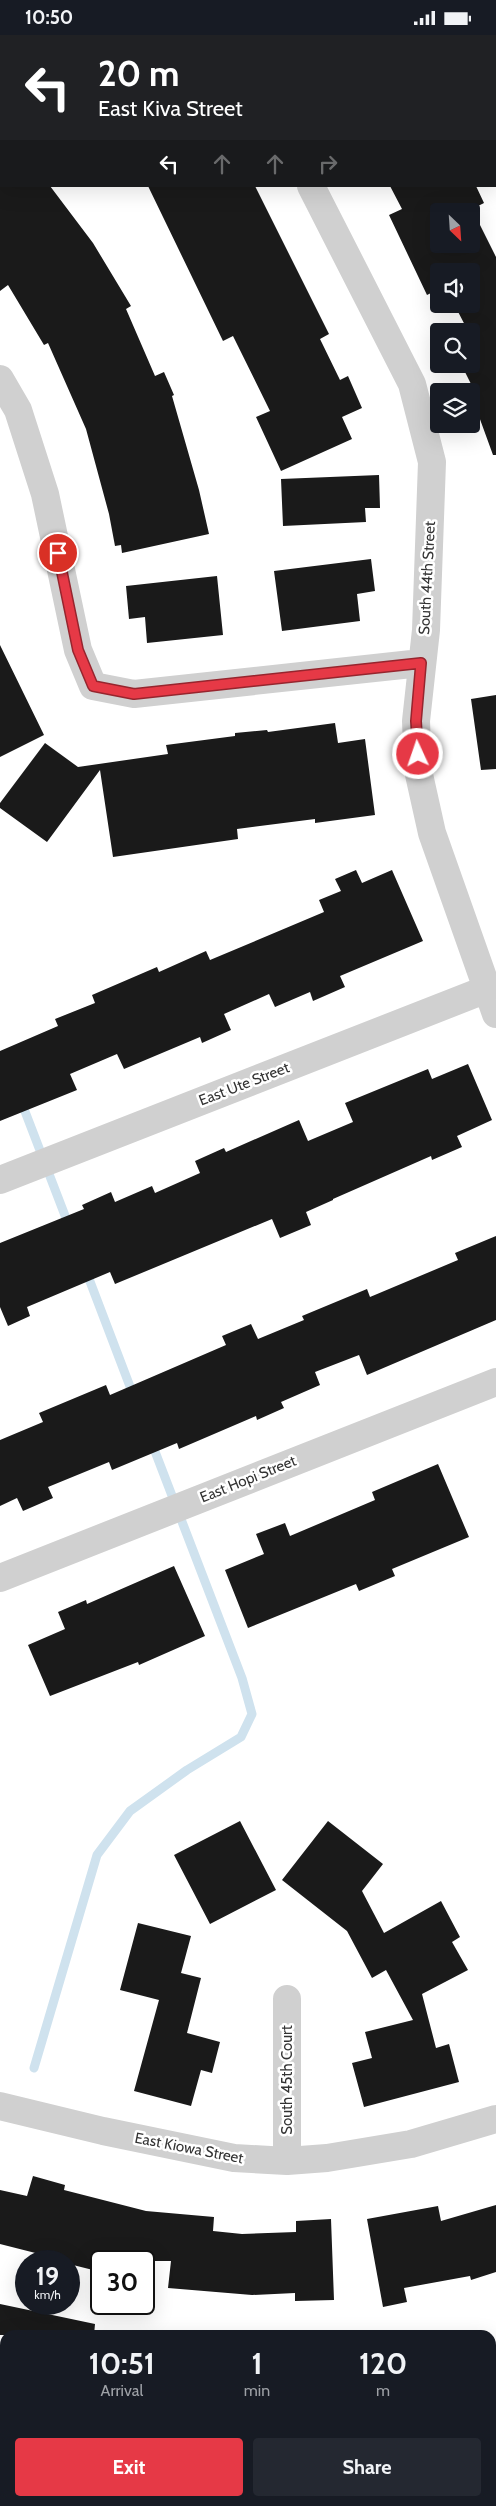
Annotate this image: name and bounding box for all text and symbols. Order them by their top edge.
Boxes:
text: 10:50 [25,6,73,29]
text: 20 m [98,52,180,95]
icon: left [15,55,80,120]
text: East Kiva Street [98,95,243,122]
icon: left [155,150,183,178]
icon: ahead [208,150,236,178]
icon: ahead [261,150,289,178]
icon: right [314,150,342,178]
north arrow [430,203,480,253]
map controls [430,203,480,433]
button: sound [430,263,480,313]
button: search [430,323,480,373]
button: layers [430,383,480,433]
street label: South 44th Street [415,521,439,635]
pin [37,532,79,574]
icon: arrive [44,539,72,567]
position arrow [391,727,443,779]
street label: East Ute Street [196,1058,292,1110]
street label: East Hopi Street [197,1452,299,1506]
street label: South 45th Court [278,2025,296,2135]
street label: East Kiowa Street [133,2129,245,2167]
speed limit sign: 30 [90,2250,155,2315]
text: 19 [36,2261,59,2291]
text: km/h [34,2287,61,2302]
text: 10:51 [89,2345,155,2382]
text: 1 [251,2345,263,2382]
text: 120 [359,2345,407,2382]
text: Arrival [101,2381,143,2400]
text: min [244,2381,270,2400]
text: m [376,2381,390,2400]
button: Exit [15,2438,243,2496]
button: Share [253,2438,481,2496]

